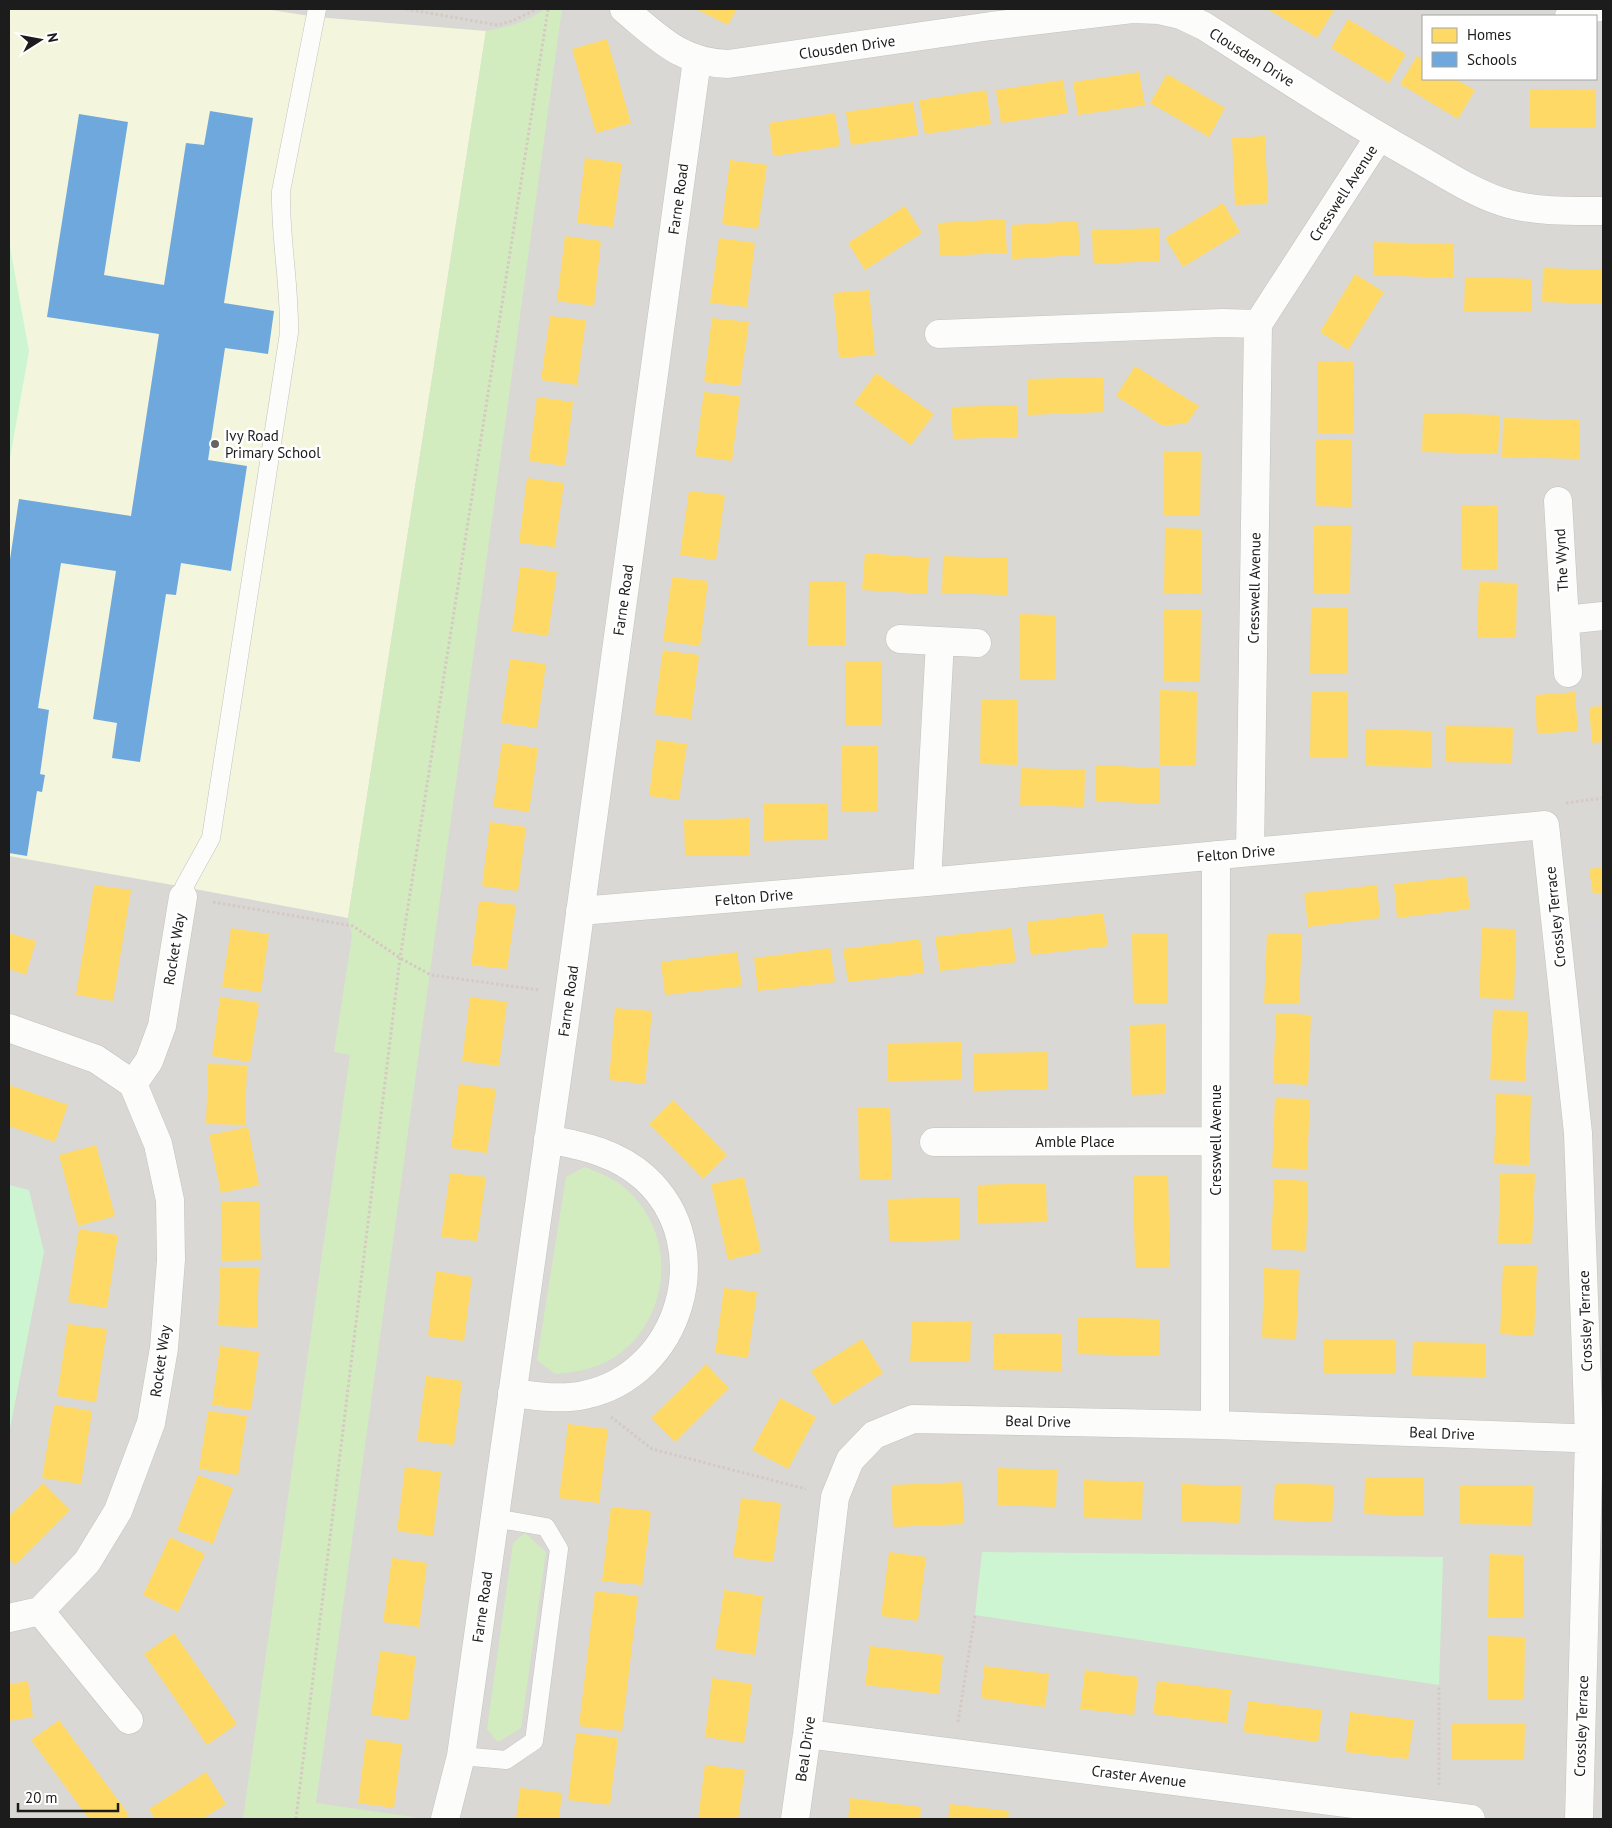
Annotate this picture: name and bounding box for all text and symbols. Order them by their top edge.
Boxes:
north arrow [15,15,65,65]
legend [1422,15,1597,80]
street label: Clousden Drive [1206,23,1298,91]
text: Homes [1467,25,1511,44]
text: N [43,31,62,44]
street label: Clousden Drive [798,31,896,63]
text: Schools [1467,50,1517,69]
street label: Cresswell Avenue [1305,141,1381,245]
street label: Farne Road [664,162,692,236]
place label: Ivy Road Primary School [225,426,321,462]
marker: Ivy Road Primary School [209,438,221,450]
street label: The Wynd [1550,528,1572,592]
street label: Cresswell Avenue [1244,532,1264,644]
street label: Farne Road [609,563,637,637]
street label: Felton Drive [1196,840,1276,866]
street label: Crossley Terrace [1540,866,1570,968]
street label: Felton Drive [714,884,794,910]
street label: Rocket Way [159,912,189,986]
street label: Farne Road [554,964,582,1038]
street label: Cresswell Avenue [1206,1084,1225,1196]
street label: Amble Place [1035,1132,1115,1151]
street label: Crossley Terrace [1574,1270,1596,1372]
street label: Rocket Way [146,1324,174,1398]
street label: Beal Drive [1005,1411,1071,1431]
street label: Beal Drive [1409,1422,1475,1444]
street label: Farne Road [468,1570,496,1644]
street label: Crossley Terrace [1570,1675,1592,1777]
street label: Beal Drive [791,1715,819,1783]
street label: Craster Avenue [1091,1761,1187,1791]
scale bar [18,1780,118,1812]
text: 20 m [25,1788,58,1807]

